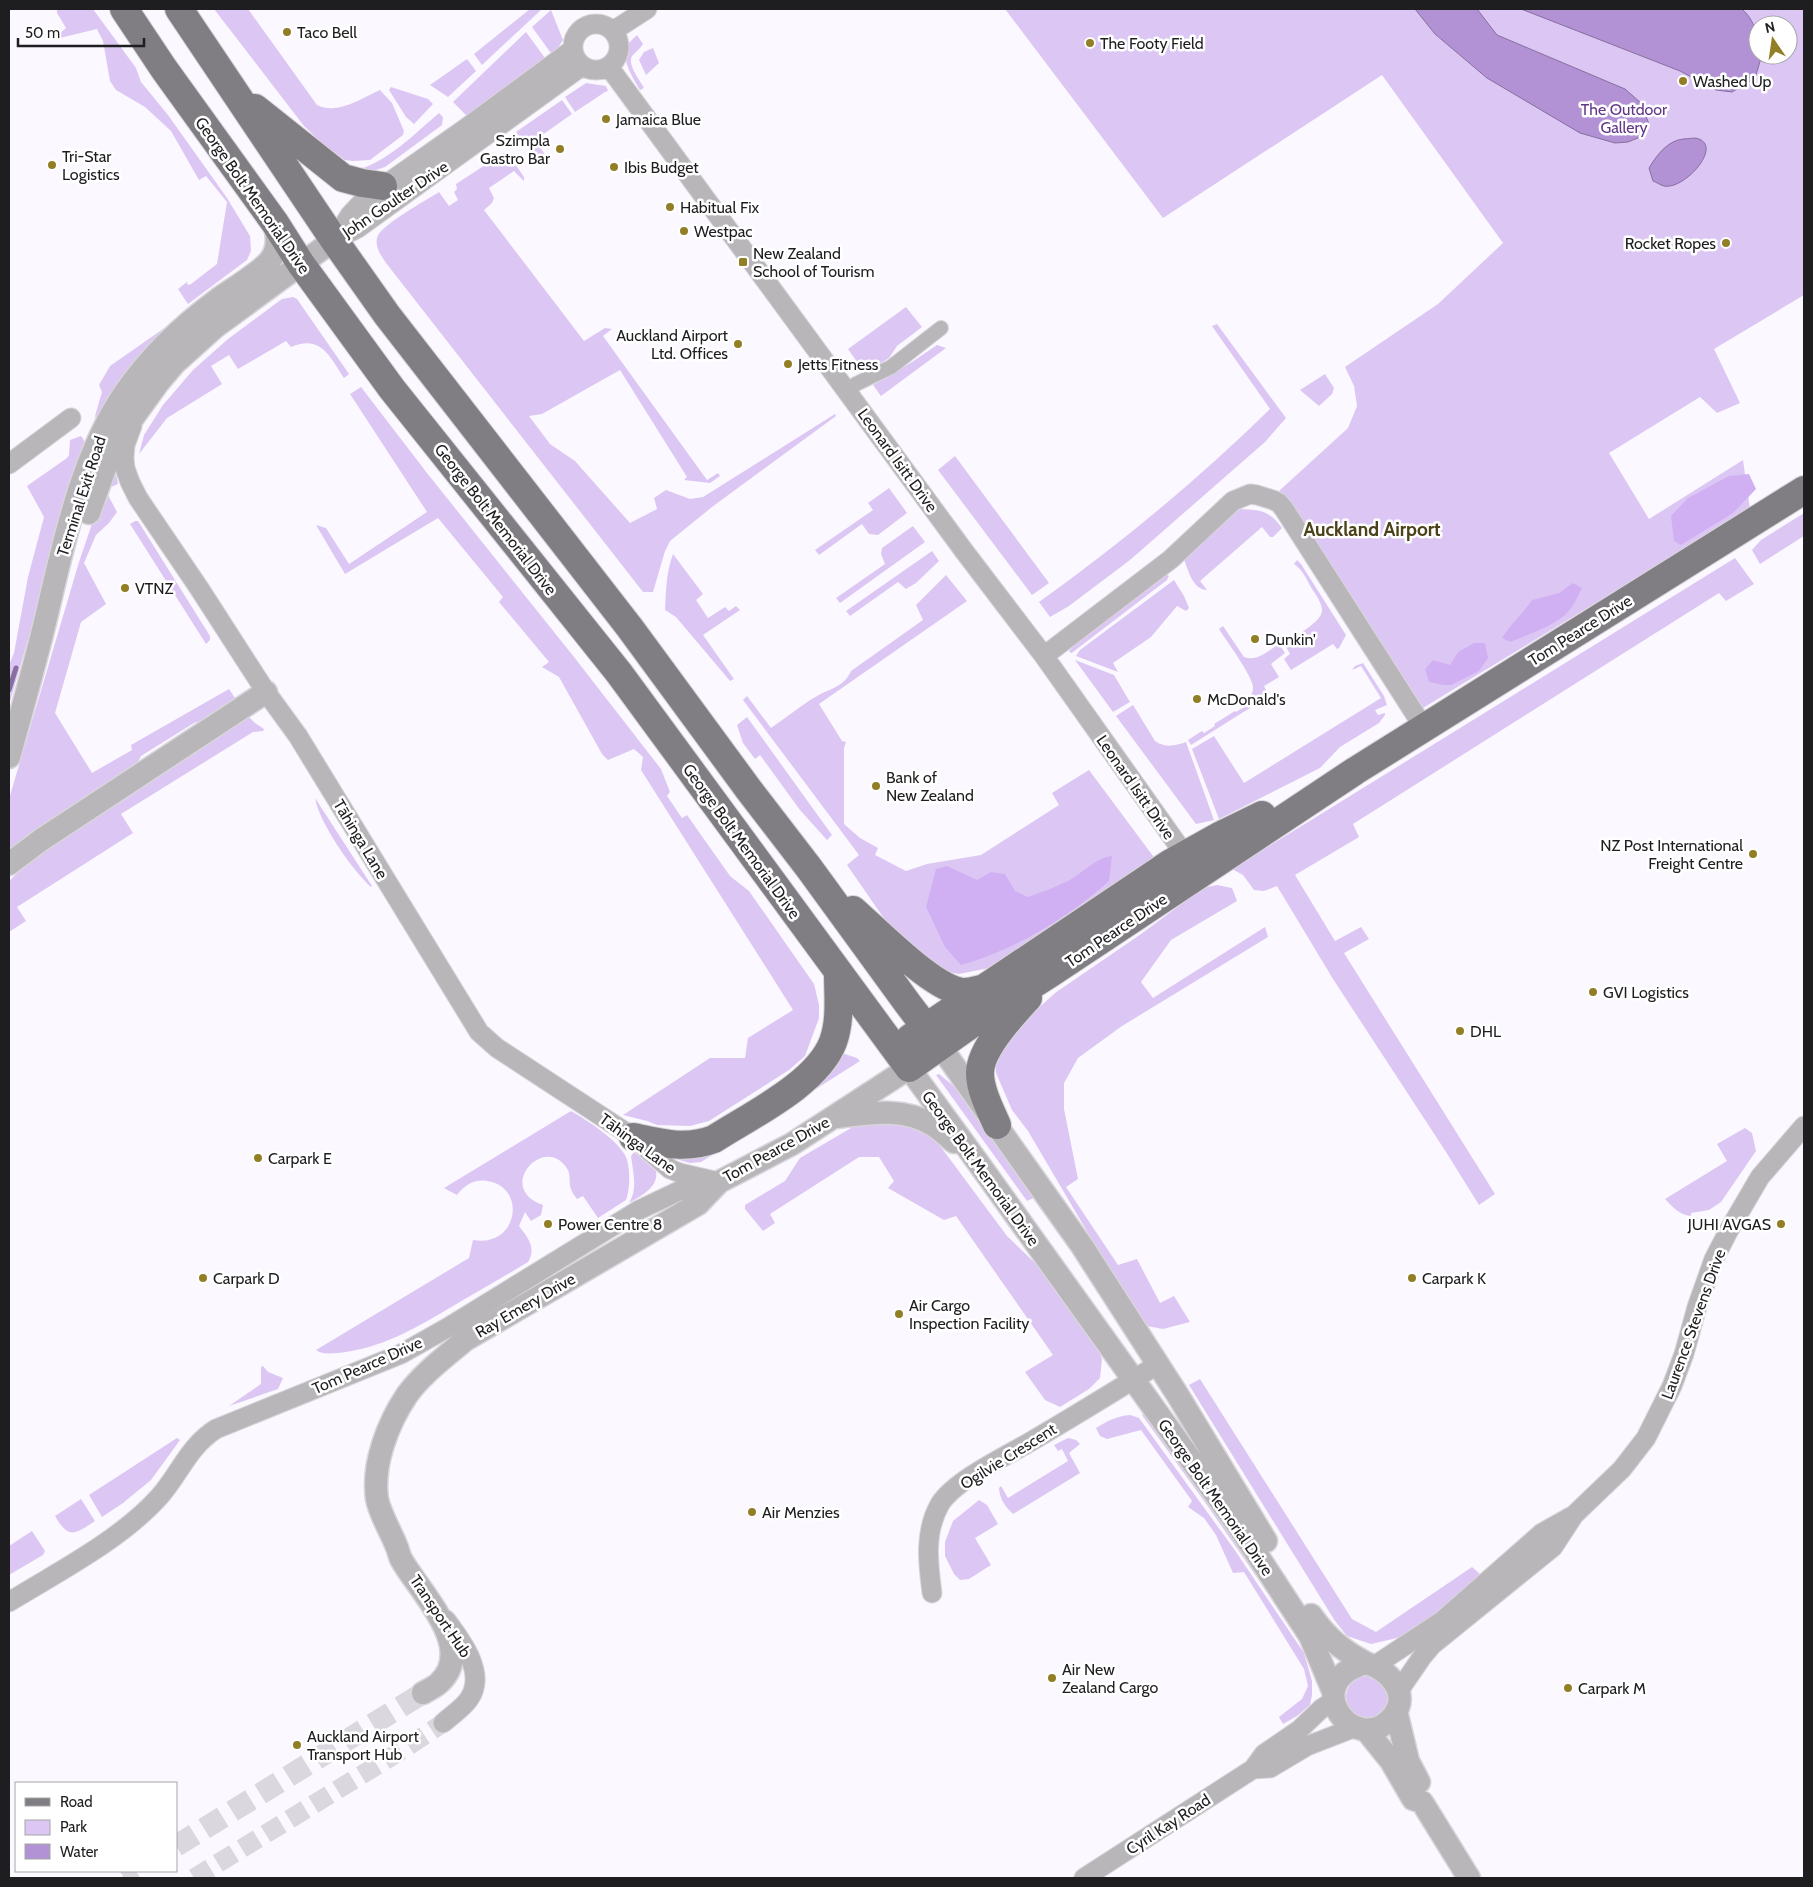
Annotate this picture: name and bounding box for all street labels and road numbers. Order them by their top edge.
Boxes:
street label: George Bolt Memorial Drive [191,113,314,277]
street label: John Goulter Drive [338,157,452,242]
street label: Leonard Isitt Drive [854,405,941,516]
street label: Terminal Exit Road [53,434,110,559]
street label: George Bolt Memorial Drive [431,440,561,599]
street label: Tom Pearce Drive [1525,591,1635,670]
street label: Leonard Isitt Drive [1093,731,1179,843]
street label: George Bolt Memorial Drive [679,760,804,922]
street label: Tāhinga Lane [329,796,392,882]
street label: Tom Pearce Drive [1062,889,1171,971]
street label: George Bolt Memorial Drive [918,1087,1043,1249]
street label: Tāhinga Lane [596,1109,679,1177]
street label: Tom Pearce Drive [720,1112,833,1186]
street label: Laurence Stevens Drive [1657,1246,1730,1402]
street label: Ray Emery Drive [472,1269,579,1342]
street label: Tom Pearce Drive [309,1333,425,1398]
street label: George Bolt Memorial Drive [1154,1415,1277,1579]
street label: Ogilvie Crescent [957,1419,1060,1494]
street label: Transport Hub [406,1571,475,1661]
street label: Cyril Kay Road [1123,1790,1214,1859]

